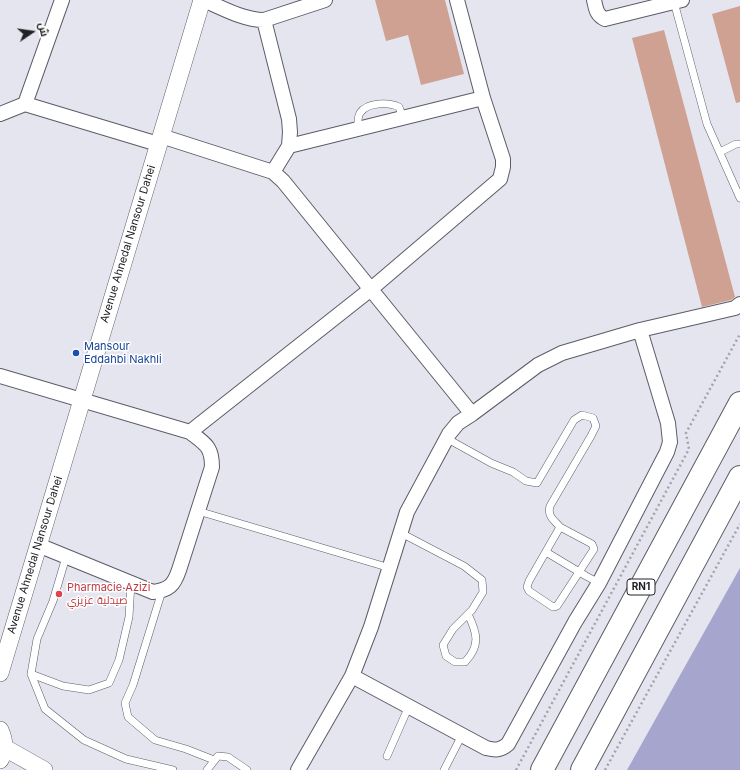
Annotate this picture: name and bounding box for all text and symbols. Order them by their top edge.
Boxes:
north arrow [12,12,52,52]
text: ش [35,21,52,38]
street label: Avenue Ahnedal Nansour Dahei [98,164,158,324]
place label: Mansour Eddahbi Nakhli [84,340,162,366]
marker: Mansour Eddahbi Nakhli [71,348,81,358]
street label: Avenue Ahnedal Nansour Dahei [5,475,65,635]
road number: RN1 [627,579,655,595]
place label: Pharmacie Azizi صيدلية عزيزي [67,581,150,607]
marker: Pharmacie Azizi صيدلية عزيزي [54,589,64,599]

